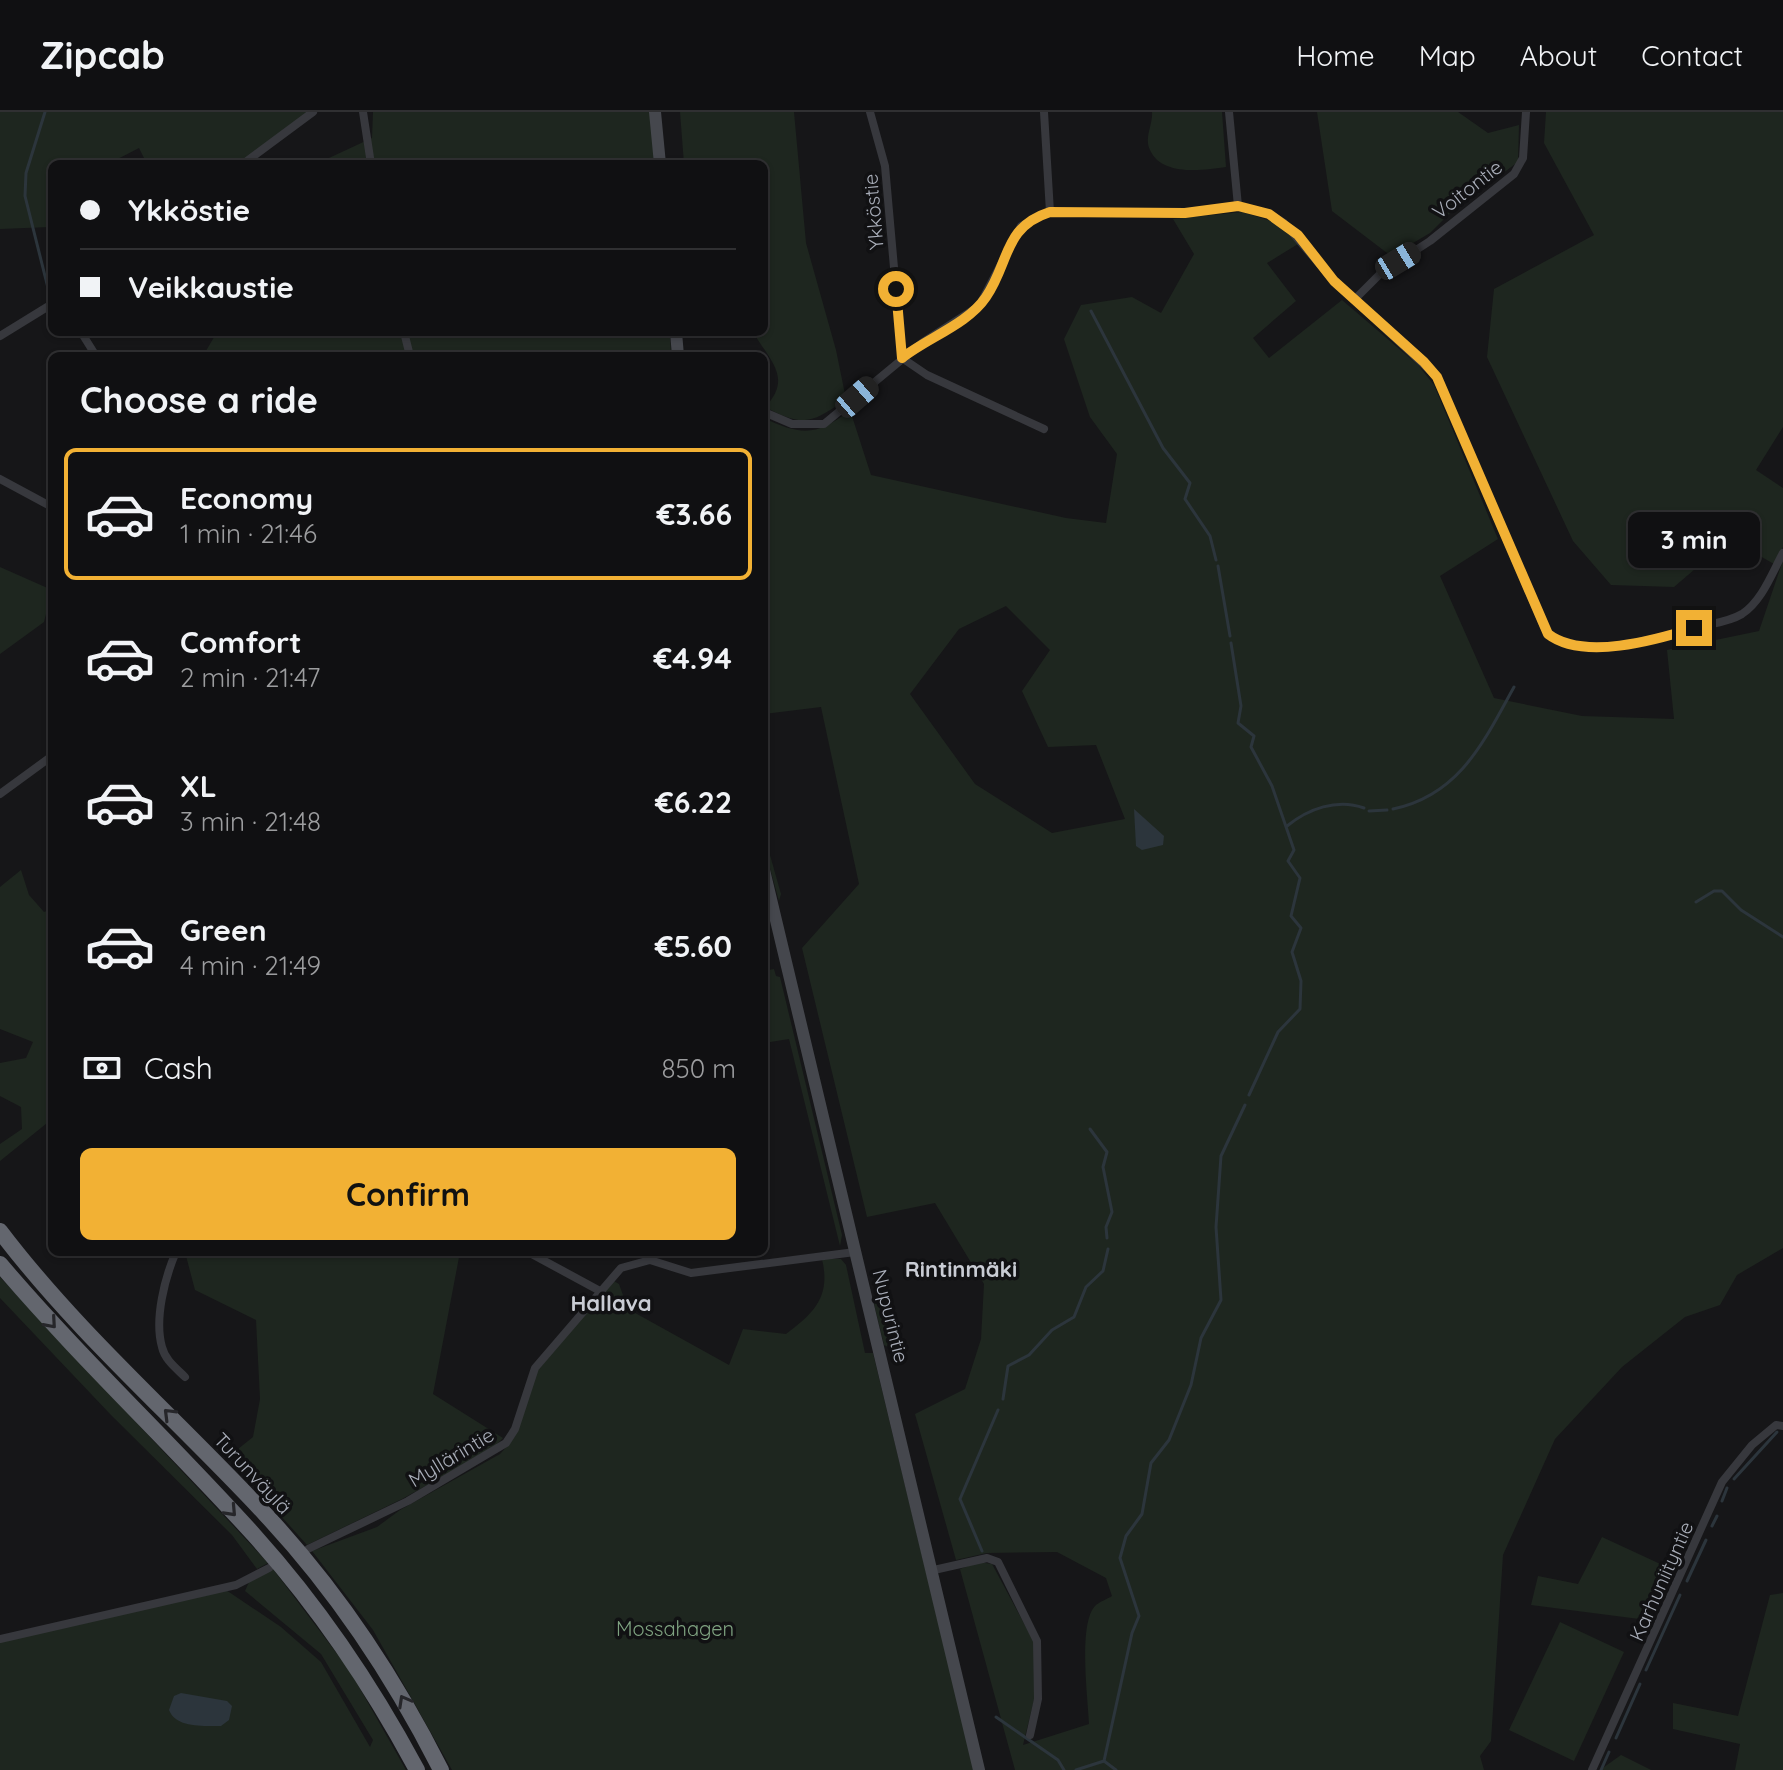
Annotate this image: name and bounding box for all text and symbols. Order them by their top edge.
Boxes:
text: Zipcab [40,31,165,79]
text: Home [1296,38,1375,73]
text: Map [1419,38,1476,73]
text: About [1520,38,1597,73]
text: Contact [1641,38,1743,73]
street label: Voitontie [1427,154,1507,224]
street label: Ykköstie [857,173,889,251]
text: Ykköstie [128,191,250,229]
car [1371,238,1425,284]
text: Veikkaustie [128,268,294,306]
route start [878,271,914,307]
car [831,372,883,422]
text: Choose a ride [80,377,318,422]
icon: car [84,478,156,550]
text: Economy [180,479,313,517]
text: €3.66 [656,495,732,533]
callout: 3 min [1628,512,1760,568]
text: 1 min · 21:46 [180,517,317,550]
text: 3 min [1661,523,1727,556]
route end [1676,610,1712,646]
icon: car [84,622,156,694]
text: Comfort [180,623,301,661]
text: €4.94 [653,639,732,677]
text: 2 min · 21:47 [180,661,320,694]
icon: car [84,766,156,838]
text: XL [180,767,217,805]
text: €6.22 [655,783,732,821]
text: 3 min · 21:48 [180,805,321,838]
icon: car [84,910,156,982]
text: Green [180,911,267,949]
text: €5.60 [655,927,732,965]
text: 4 min · 21:49 [180,949,321,982]
icon: cash [80,1046,124,1090]
text: Cash [144,1049,213,1087]
text: 850 m [662,1052,736,1085]
button: Confirm [80,1148,736,1240]
district label: Rintinmäki [905,1255,1017,1283]
street label: Nupurintie [867,1267,915,1365]
district label: Hallava [570,1289,652,1317]
one-way arrow [41,1314,56,1329]
one-way arrow [164,1409,178,1424]
street label: Myllärintie [404,1422,498,1492]
street label: Turunväylä [209,1427,297,1519]
one-way arrow [222,1502,237,1516]
street label: Karhuniityntie [1623,1517,1699,1645]
park label: Mossahagen [616,1616,734,1641]
one-way arrow [399,1695,414,1709]

